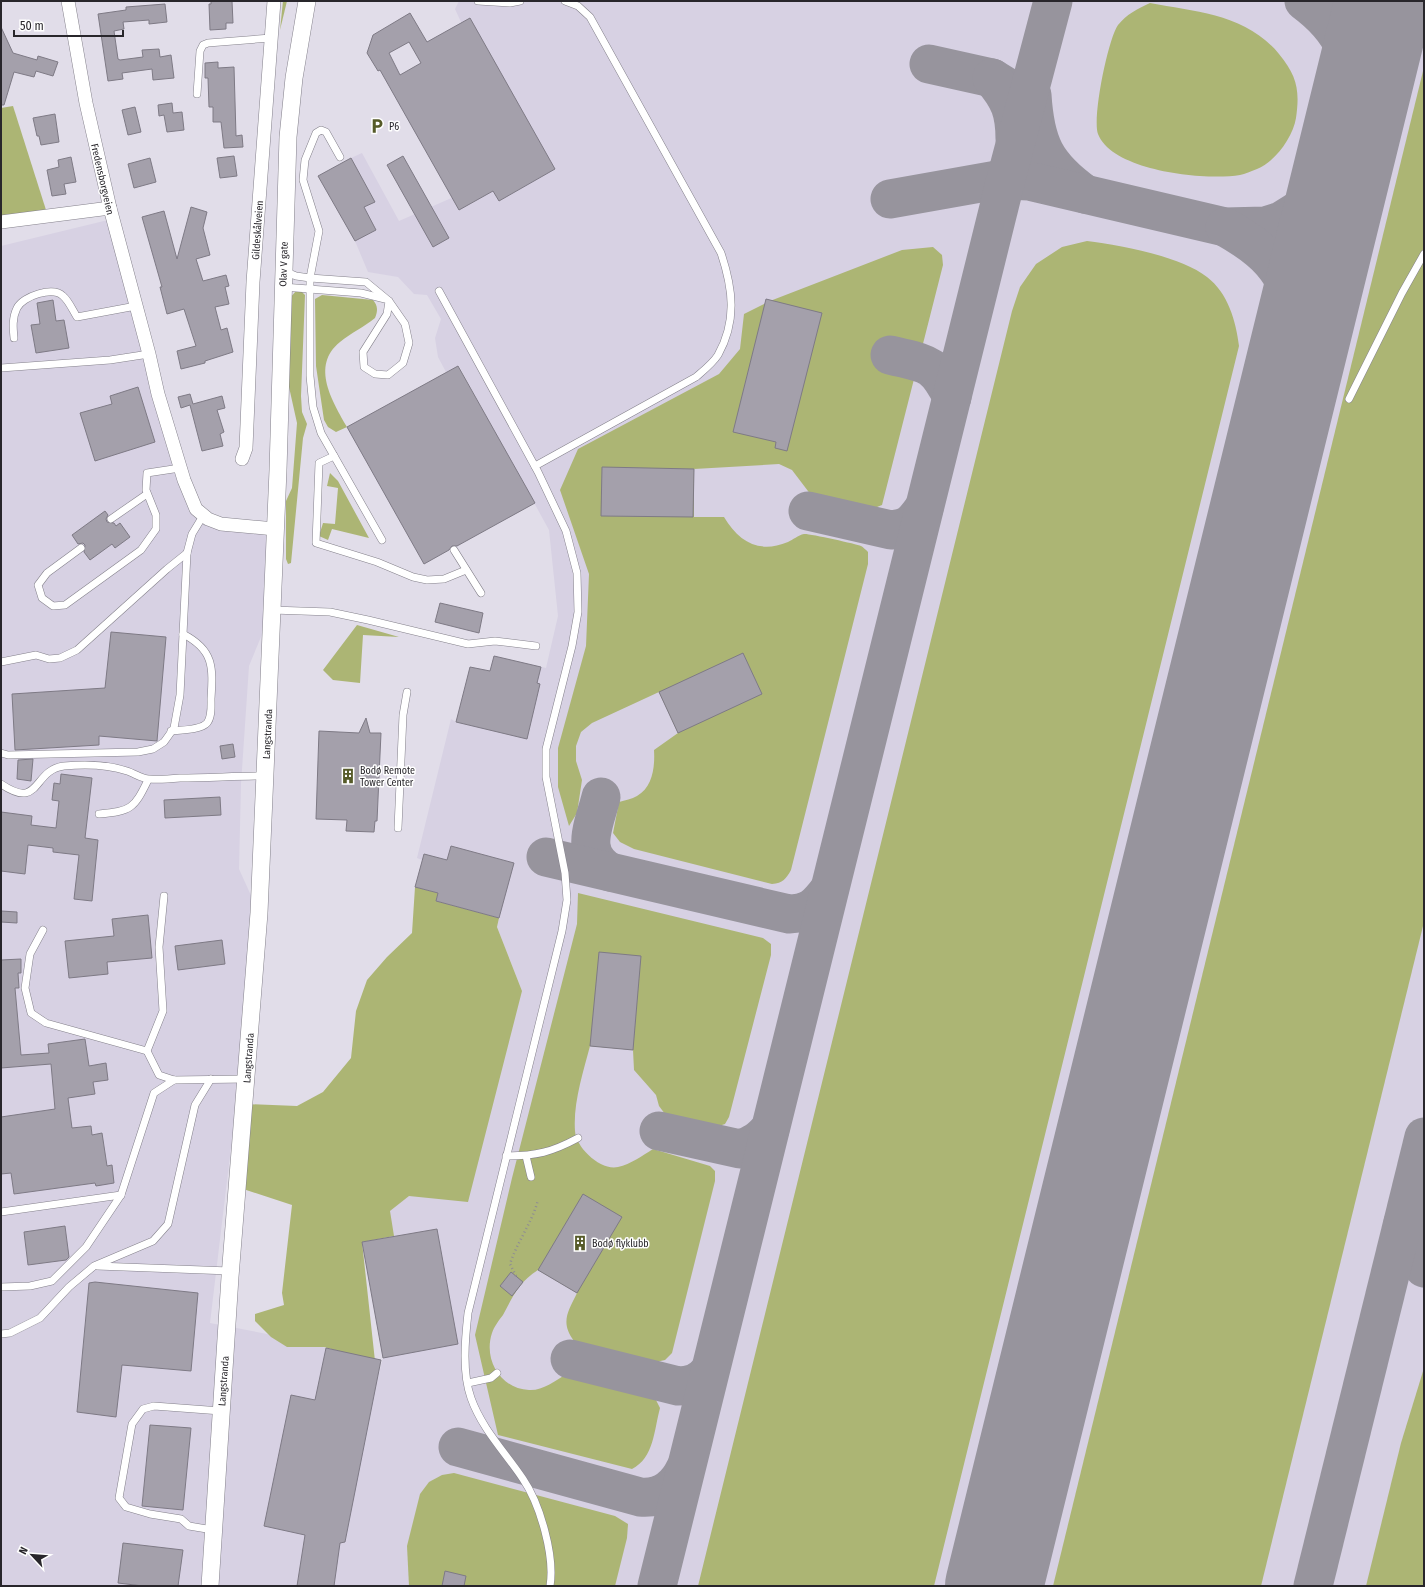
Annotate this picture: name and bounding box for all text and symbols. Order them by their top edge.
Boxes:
scale bar [14,12,123,38]
text: 50 m [20,19,44,33]
parking icon: P6 [368,117,386,135]
place label: P6 [389,121,399,133]
street label: Fredensborgveien [88,142,116,216]
street label: Gildeskålveien [249,200,266,260]
street label: Olav V gate [277,241,291,287]
street label: Langstranda [261,709,275,759]
place label: Bodø Remote Tower Center [360,765,415,789]
building icon: Bodø Remote Tower Center [339,767,357,785]
street label: Langstranda [241,1032,257,1084]
building icon: Bodø flyklubb [571,1234,589,1252]
place label: Bodø flyklubb [592,1238,649,1250]
street label: Langstranda [216,1355,232,1407]
north arrow [12,1535,52,1575]
text: N [16,1545,31,1557]

